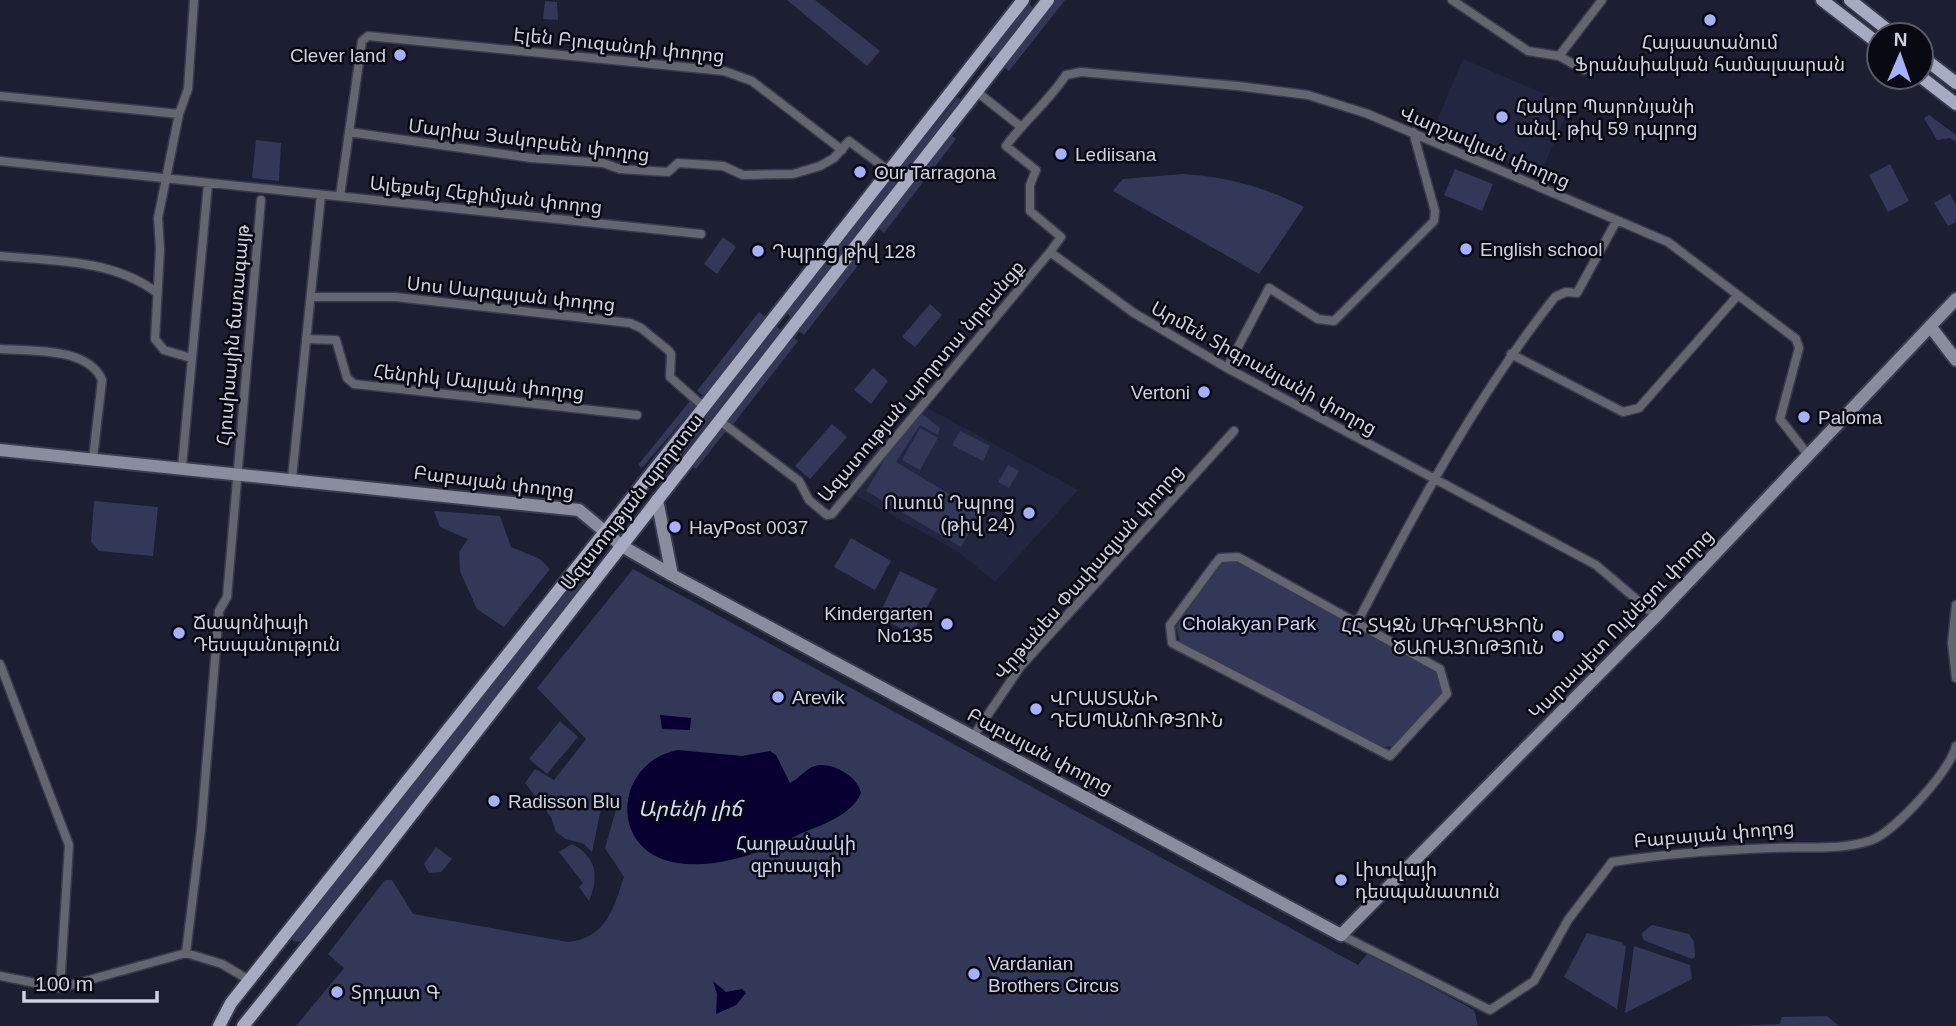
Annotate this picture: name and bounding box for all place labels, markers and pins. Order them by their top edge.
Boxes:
marker: Հայաստանում Ֆրանսիական համալսարան [1702,12,1718,28]
place label: Հայաստանում Ֆրանսիական համալսարան [1575,32,1845,76]
place label: Clever land [290,45,386,66]
marker: Clever land [392,47,408,63]
place label: Հակոբ Պարոնյանի անվ. թիվ 59 դպրոց [1516,96,1698,140]
marker: Հակոբ Պարոնյանի անվ. թիվ 59 դպրոց [1494,109,1510,125]
place label: Lediisana [1075,144,1157,165]
marker: Lediisana [1053,146,1069,162]
place label: Our Tarragona [874,162,997,183]
marker: Our Tarragona [852,164,868,180]
place label: English school [1480,239,1603,260]
place label: Դպրոց թիվ 128 [772,241,916,263]
marker: English school [1458,241,1474,257]
marker: Դպրոց թիվ 128 [750,243,766,259]
place label: Vertoni [1131,382,1190,403]
marker: Vertoni [1196,384,1212,400]
place label: Paloma [1818,407,1883,428]
marker: Paloma [1796,409,1812,425]
place label: Ուսում Դպրոց (թիվ 24) [884,492,1015,536]
marker: Ուսում Դպրոց (թիվ 24) [1021,505,1037,521]
place label: HayPost 0037 [689,517,808,538]
marker: HayPost 0037 [667,519,683,535]
place label: Kindergarten No135 [824,603,933,646]
place label: Ճապոնիայի Դեսպանություն [193,612,340,656]
place label: ՀՀ ՏԿԶՆ ՄԻԳՐԱՑԻՈՆ ԾԱՌԱՅՈւԹՅՈւՆ [1341,615,1544,658]
marker: Kindergarten No135 [939,616,955,632]
marker: Ճապոնիայի Դեսպանություն [171,625,187,641]
marker: ՀՀ ՏԿԶՆ ՄԻԳՐԱՑԻՈՆ ԾԱՌԱՅՈւԹՅՈւՆ [1550,628,1566,644]
place label: Arevik [792,687,845,708]
place label: ՎՐԱՍՏԱՆԻ ԴԵՍՊԱՆՈՒԹՅՈՒՆ [1050,688,1223,731]
marker: Arevik [770,689,786,705]
marker: ՎՐԱՍՏԱՆԻ ԴԵՍՊԱՆՈՒԹՅՈՒՆ [1028,701,1044,717]
place label: Radisson Blu [508,791,620,812]
marker: Radisson Blu [486,793,502,809]
place label: Լիտվայի դեսպանատուն [1355,859,1500,903]
marker: Լիտվայի դեսպանատուն [1333,872,1349,888]
place label: Vardanian Brothers Circus [988,953,1119,996]
marker: Vardanian Brothers Circus [966,966,982,982]
place label: Տրդատ Գ [351,982,440,1004]
marker: Տրդատ Գ [329,984,345,1000]

